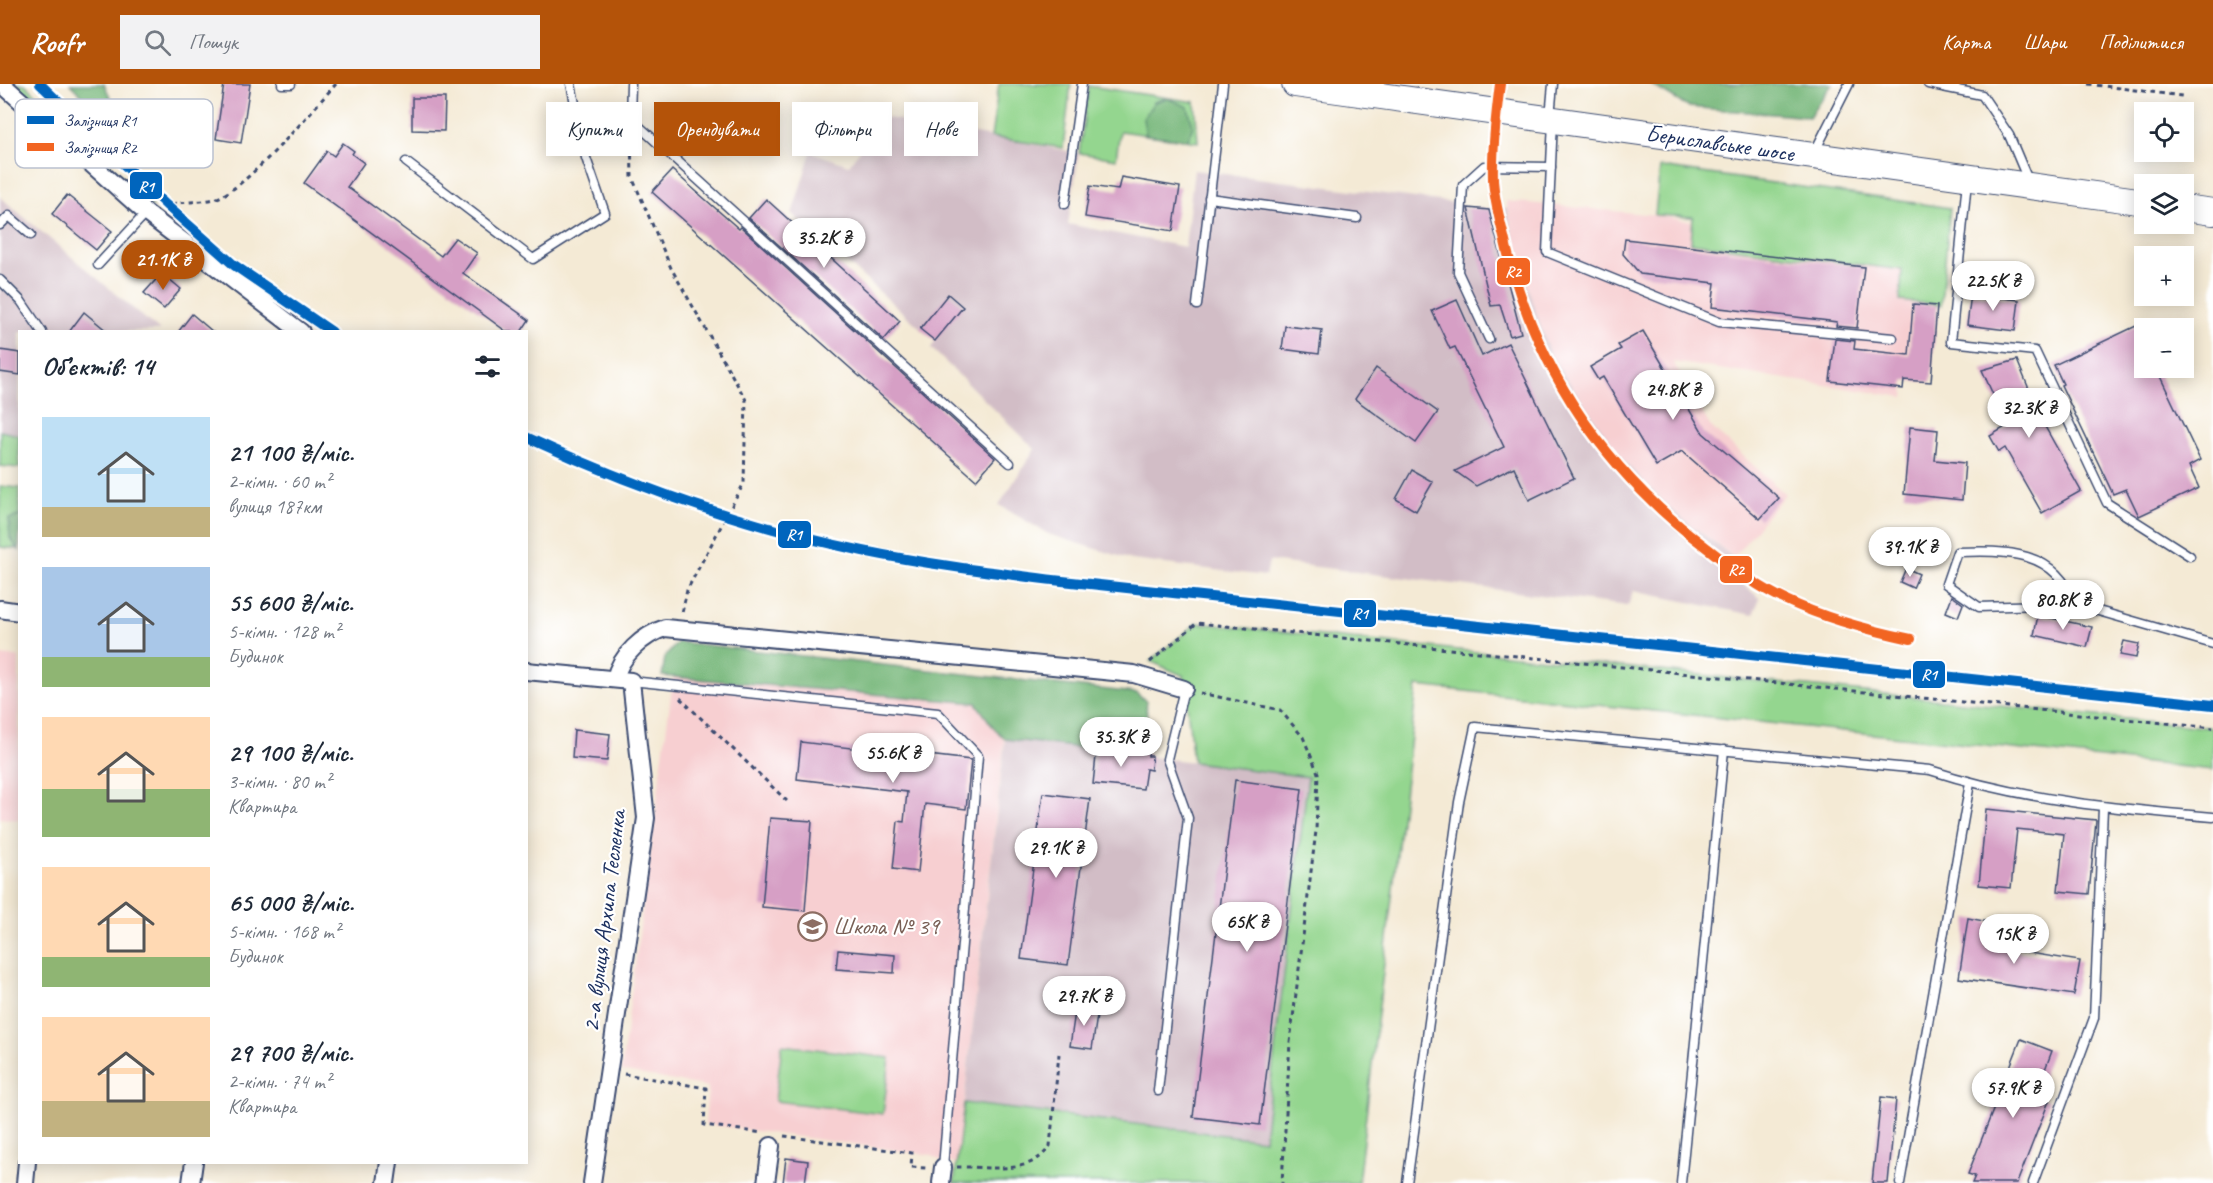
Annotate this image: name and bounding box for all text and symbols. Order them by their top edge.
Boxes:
search box [120,15,540,69]
text: Roofr [30,25,84,60]
icon: search [141,26,174,59]
text: Пошук [189,28,238,56]
text: Карта [1942,29,1990,55]
text: Шари [2023,29,2067,55]
text: Поділитися [2100,29,2183,55]
legend [15,99,213,168]
chip: Купити [546,102,642,156]
chip: Орендувати [654,102,780,156]
chip: Фільтри [792,102,892,156]
chip: Нове [904,102,978,156]
map controls [2134,102,2194,378]
button: locate [2134,102,2194,162]
text: Залізниця R1 [64,111,137,131]
street label: Бериславське шосе [1644,118,1798,169]
text: Залізниця R2 [64,138,138,158]
line badge: R1 [129,171,163,200]
button: layers [2134,174,2194,234]
text: R1 [138,177,156,197]
pin: 35.2K ₴ [769,218,879,269]
text: 35.2K ₴ [797,225,851,250]
pin: 21.1K ₴ [108,240,218,291]
button: + [2134,246,2194,306]
text: 21.1K ₴ [135,247,191,272]
line badge: R2 [1496,257,1531,286]
pin: 22.5K ₴ [1938,261,2048,312]
text: R2 [1505,262,1523,282]
text: 22.5K ₴ [1966,268,2020,293]
button: − [2134,318,2194,378]
text: Об’єктів: 14 [42,350,154,383]
icon: filters [471,350,504,383]
pin: 24.8K ₴ [1618,370,1728,421]
text: 24.8K ₴ [1645,377,1701,402]
pin: 32.3K ₴ [1974,388,2084,439]
text: 32.3K ₴ [2001,395,2057,420]
text: 21 100 ₴/міс. [228,436,354,469]
icon: home [90,441,162,513]
text: 2-кімн. · 60 m² [228,469,331,494]
text: вулиця 187км [228,494,321,519]
line badge: R1 [777,520,812,549]
text: R1 [786,525,804,545]
pin: 39.1K ₴ [1855,527,1965,578]
text: 39.1K ₴ [1883,534,1937,559]
line badge: R2 [1719,555,1753,584]
text: R2 [1728,560,1746,580]
pin: 80.8K ₴ [2008,580,2118,631]
text: 55 600 ₴/міс. [228,586,353,619]
text: 80.8K ₴ [2035,587,2091,612]
icon: home [90,591,162,663]
line badge: R1 [1343,599,1377,628]
text: R1 [1352,604,1370,624]
text: 5-кімн. · 128 m² [228,619,340,644]
text: Будинок [228,644,283,669]
line badge: R1 [1912,660,1946,689]
text: R1 [1921,665,1939,685]
pin: 35.3K ₴ [1066,717,1176,768]
text: 35.3K ₴ [1094,724,1148,749]
pin: 55.6K ₴ [838,733,948,784]
text: 29 100 ₴/міс. [228,736,353,769]
text: 55.6K ₴ [866,740,920,765]
icon: home [90,741,162,813]
text: 3-кімн. · 80 m² [228,769,331,794]
text: Квартира [228,794,296,819]
street label: 2-а вулиця Архипа Тесленка [576,806,633,1033]
pin: 29.1K ₴ [1001,828,1111,879]
text: 29.1K ₴ [1029,835,1083,860]
text: 65 000 ₴/міс. [228,886,354,919]
icon: home [90,891,162,963]
pin: 65K ₴ [1205,902,1289,953]
text: 65K ₴ [1226,909,1268,934]
school or university icon: Школа № 39 [796,910,828,942]
place label: Школа № 39 [833,911,941,941]
pin: 15K ₴ [1972,914,2056,965]
text: 5-кімн. · 168 m² [228,919,340,944]
text: 15K ₴ [1993,921,2035,946]
text: Будинок [228,944,283,969]
pin: 29.7K ₴ [1029,976,1139,1027]
text: 29.7K ₴ [1057,983,1111,1008]
text: 29 700 ₴/міс. [228,1036,353,1069]
icon: home [90,1041,162,1113]
pin: 57.9K ₴ [1958,1068,2068,1119]
text: 2-кімн. · 74 m² [228,1069,331,1094]
text: 57.9K ₴ [1986,1075,2040,1100]
text: Квартира [228,1094,296,1119]

